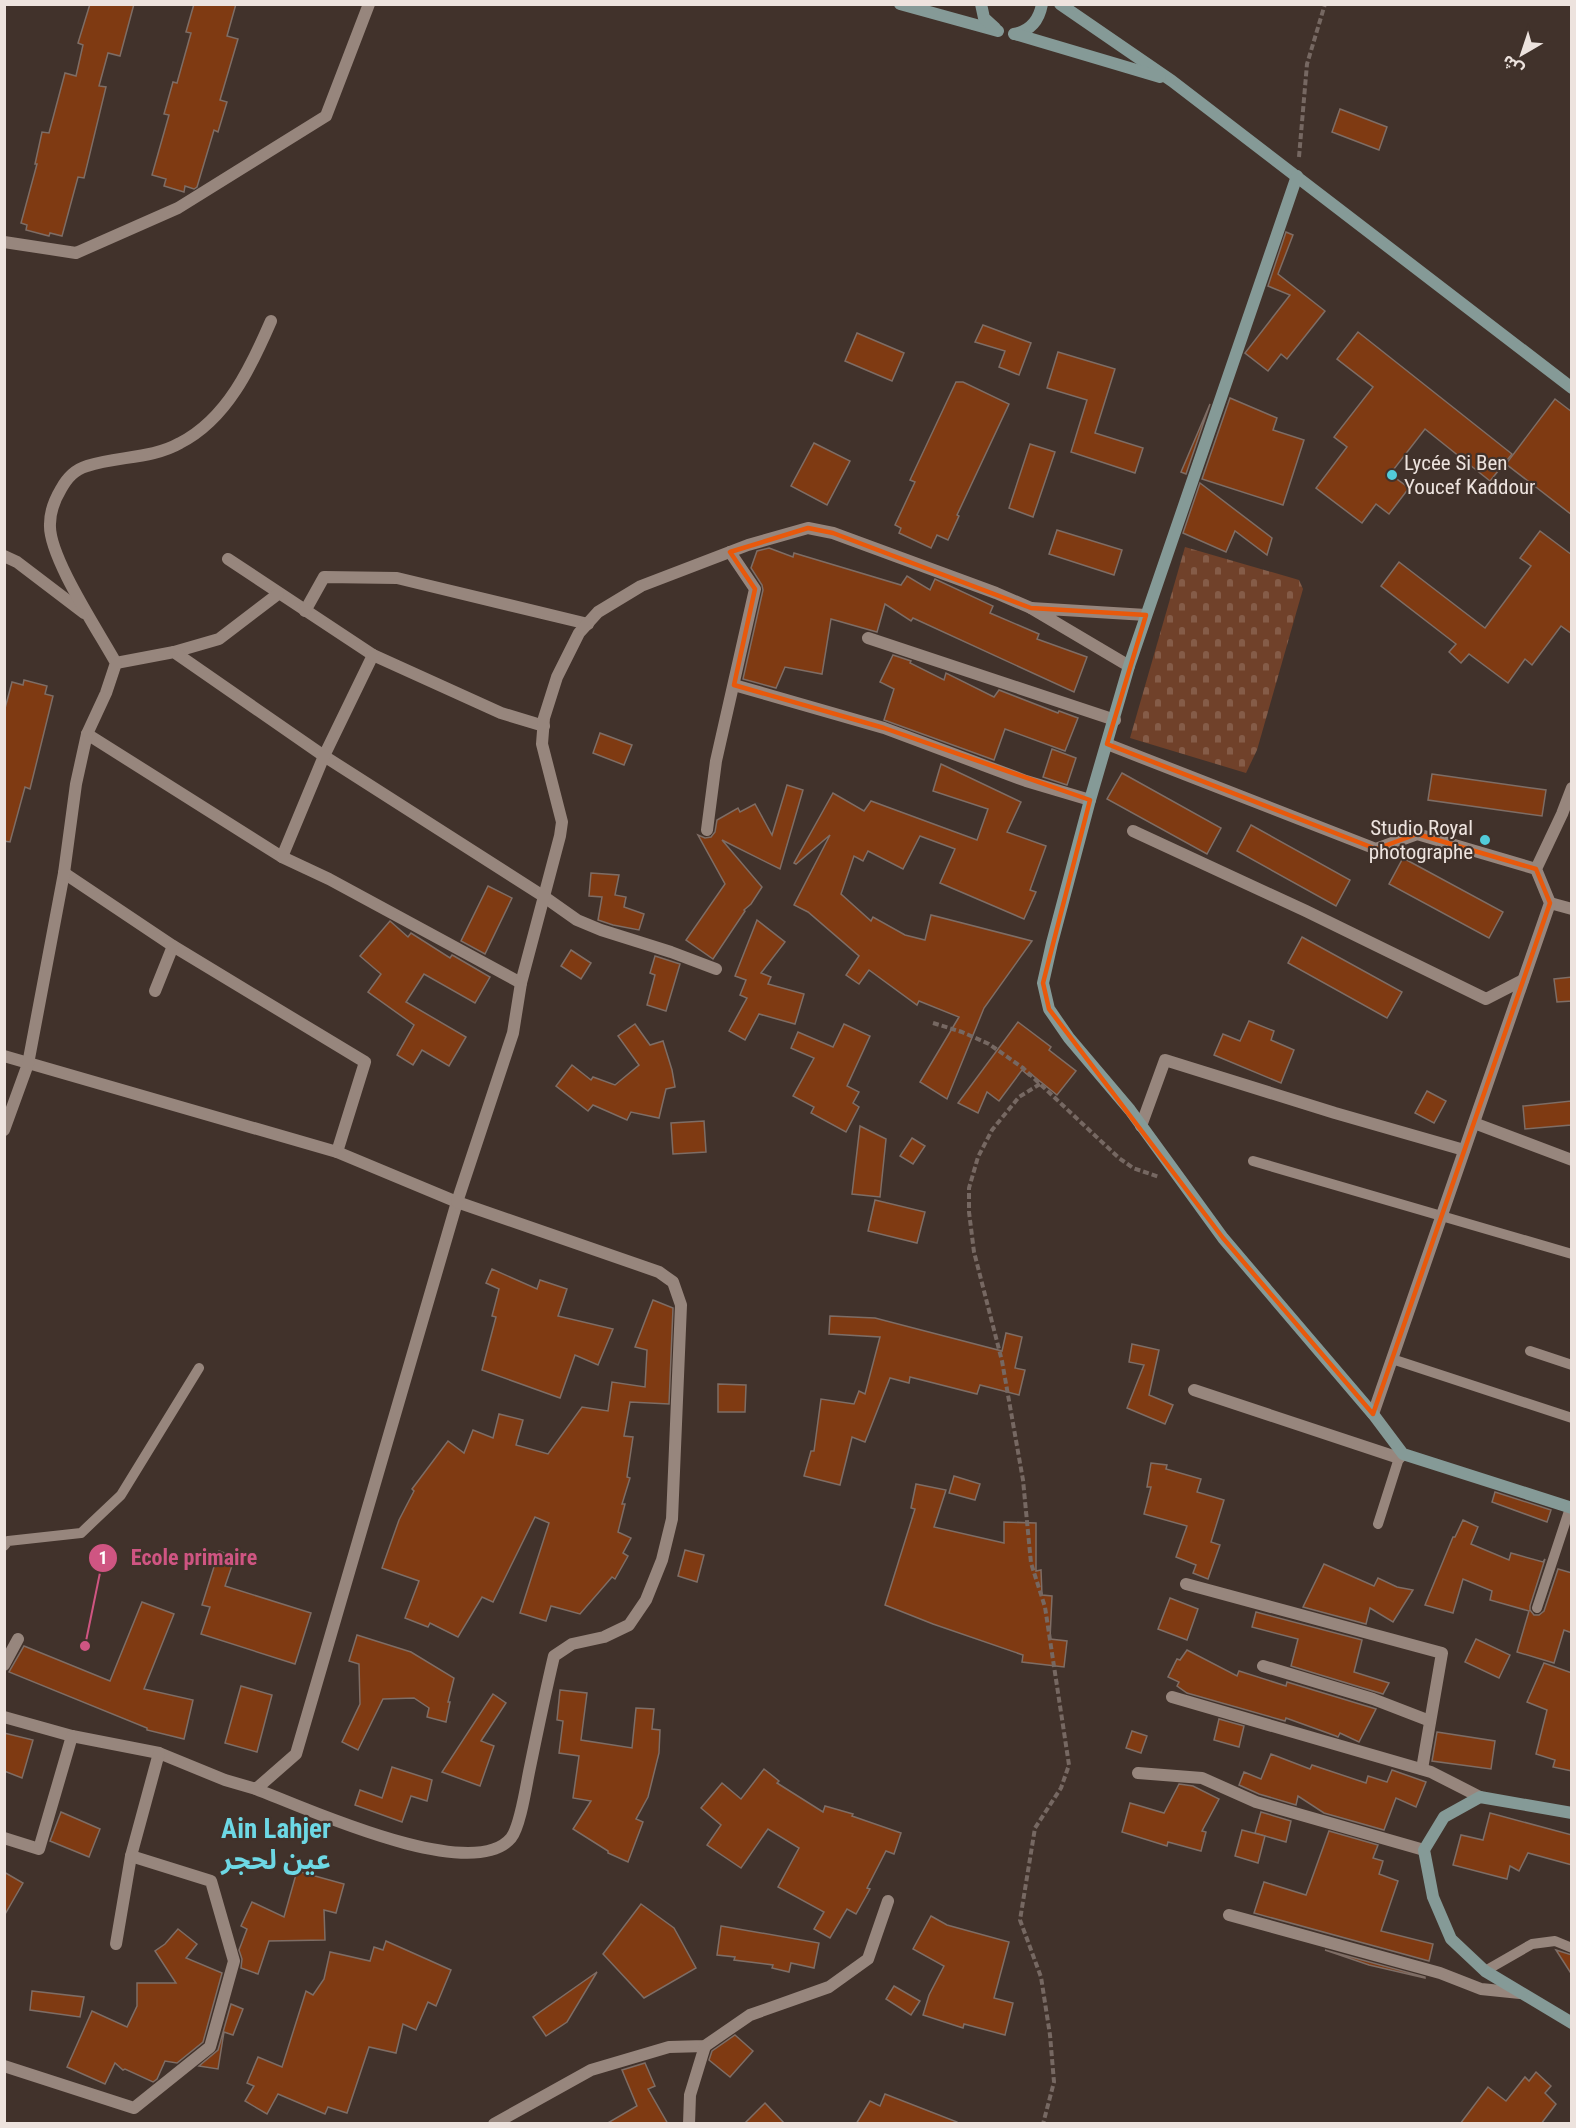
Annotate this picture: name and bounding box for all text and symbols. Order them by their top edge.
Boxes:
north arrow [1492,24,1552,84]
text: ش [1498,51,1527,80]
place label: Lycée Si Ben Youcef Kaddour [1404,451,1536,499]
marker: Lycée Si Ben Youcef Kaddour [1385,468,1399,482]
place label: Studio Royal photographe [1369,816,1473,864]
marker: Studio Royal photographe [1478,833,1492,847]
callout: Ecole primaire [88,1538,269,1578]
text: Ecole primaire [131,1545,257,1570]
text: 1 [98,1547,108,1568]
district label: Ain Lahjer عين لحجر [220,1813,331,1876]

